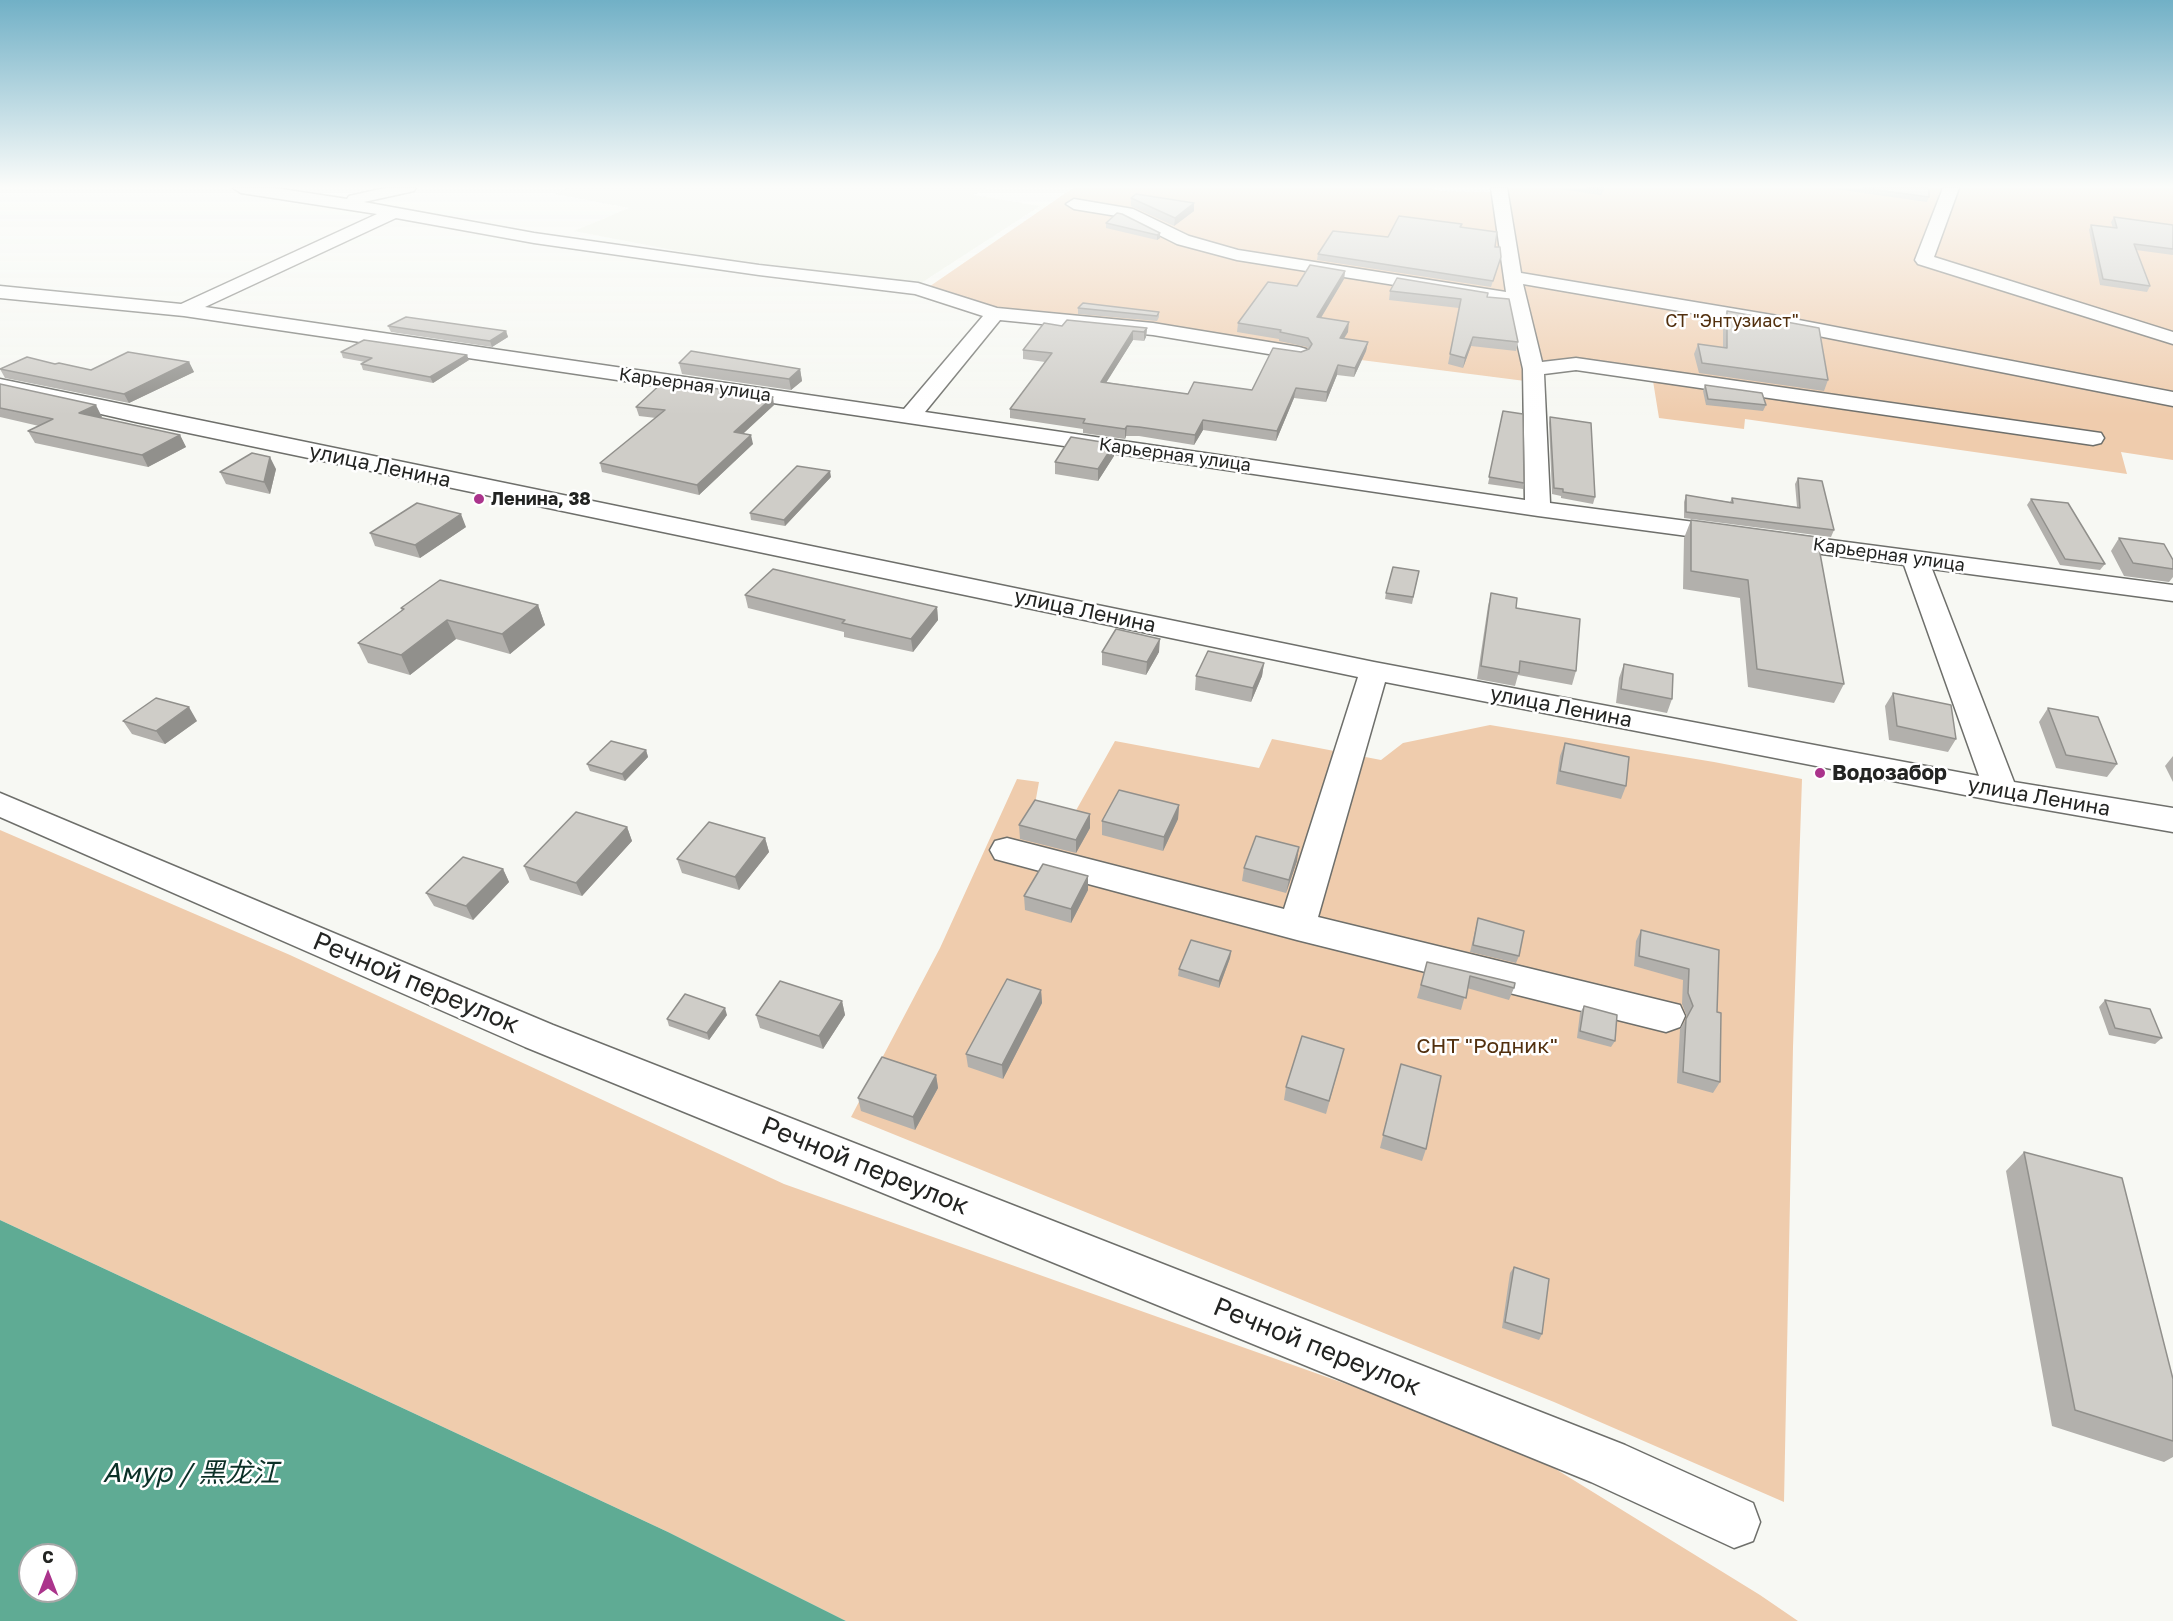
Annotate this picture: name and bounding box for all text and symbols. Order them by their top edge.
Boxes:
park label: СТ "Энтузиаст" [1665,310,1799,332]
street label: Карьерная улица [618,364,772,406]
street label: Карьерная улица [1098,434,1252,476]
street label: улица Ленина [307,439,453,493]
place label: Ленина, 38 [491,488,591,510]
marker: Ленина, 38 [472,492,486,506]
street label: Карьерная улица [1812,534,1966,576]
street label: улица Ленина [1012,584,1158,638]
street label: улица Ленина [1488,681,1634,733]
place label: Водозабор [1832,760,1947,786]
marker: Водозабор [1813,766,1827,780]
street label: улица Ленина [1966,772,2112,822]
street label: Речной переулок [308,925,524,1041]
park label: СНТ "Родник" [1416,1033,1558,1059]
street label: Речной переулок [757,1110,973,1222]
street label: Речной переулок [1209,1291,1425,1403]
water label: Амур / 黑龙江 [103,1457,279,1489]
north arrow [18,1543,78,1603]
text: С [42,1547,54,1567]

